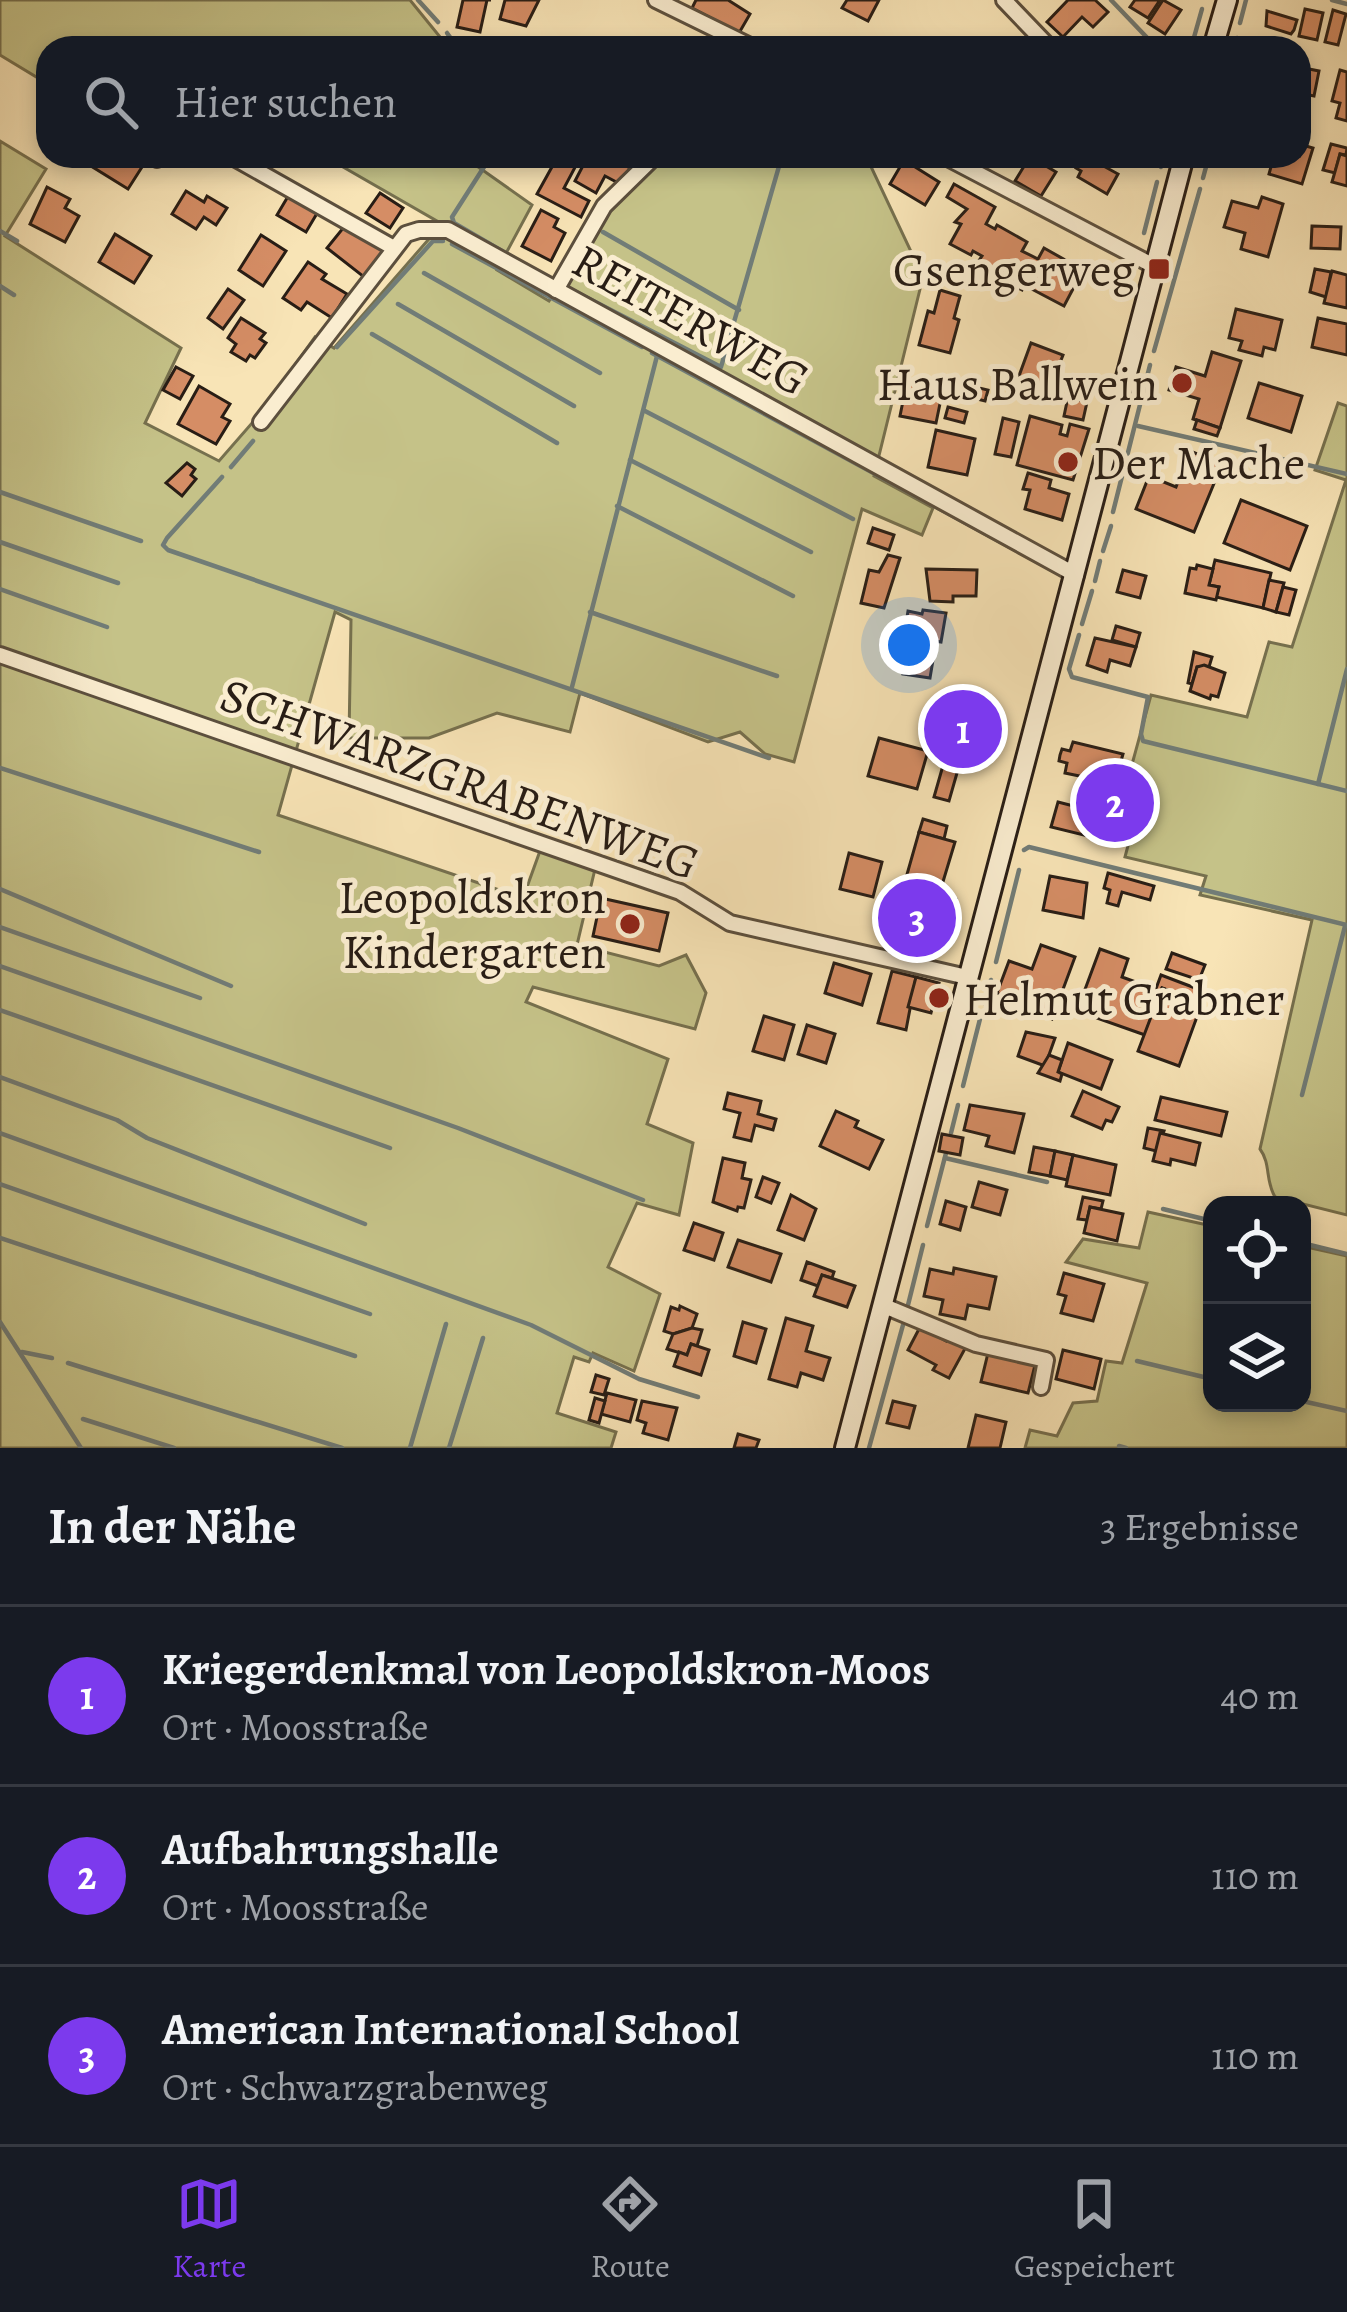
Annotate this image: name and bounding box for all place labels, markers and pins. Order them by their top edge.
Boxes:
place label: Gsengerweg [893,237,1135,303]
marker: Gsengerweg [1146,256,1172,282]
place label: Haus Ballwein [877,351,1158,417]
marker: Haus Ballwein [1169,370,1195,396]
place label: Der Mache [1092,430,1305,496]
marker: Der Mache [1055,449,1081,475]
pin: 1 [924,684,1002,774]
pin: 2 [1076,758,1154,848]
place label: Leopoldskron Kindergarten [338,864,606,985]
pin: 3 [878,873,956,963]
marker: Leopoldskron Kindergarten [617,911,643,937]
place label: Helmut Grabner [963,966,1285,1032]
marker: Helmut Grabner [926,985,952,1011]

